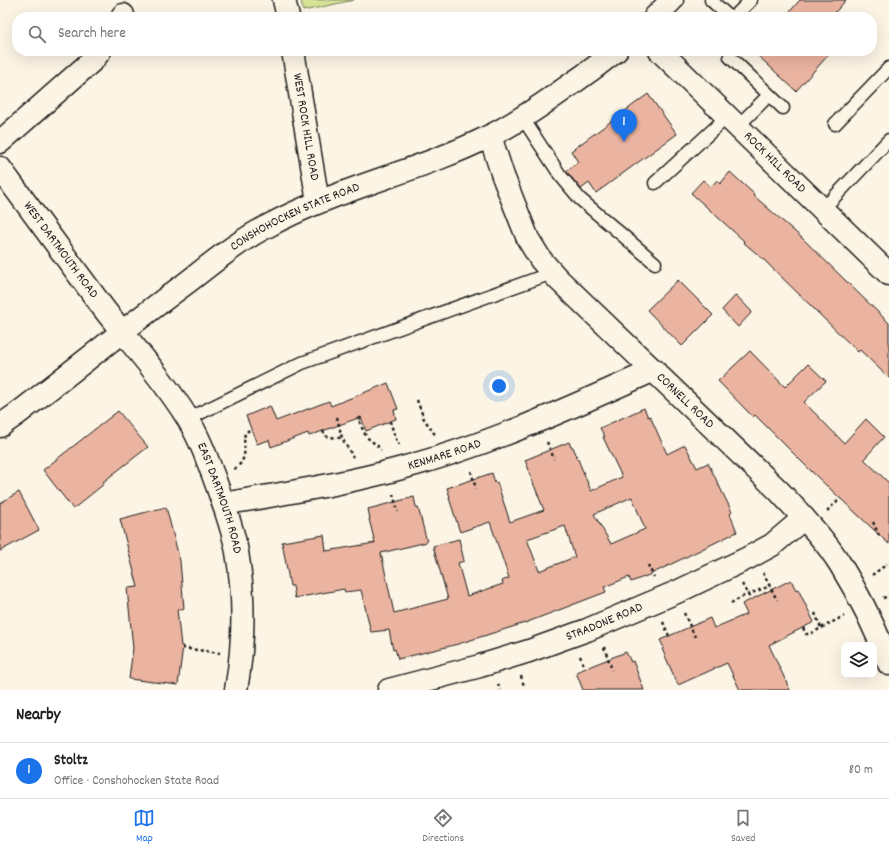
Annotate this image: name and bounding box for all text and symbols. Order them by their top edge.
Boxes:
search box [12,12,877,56]
icon: search [26,23,48,45]
text: Search here [58,23,126,45]
street label: WEST ROCK HILL ROAD [287,72,324,182]
pin: 1 [611,109,637,142]
street label: ROCK HILL ROAD [739,127,810,198]
street label: CONSHOHOCKEN STATE ROAD [226,178,363,256]
street label: WEST DARTMOUTH ROAD [18,198,103,303]
street label: CORNELL ROAD [652,368,718,433]
your location [489,376,509,396]
street label: KENMARE ROAD [406,434,484,476]
street label: EAST DARTMOUTH ROAD [192,439,247,555]
street label: STRADONE ROAD [563,598,646,646]
map controls [841,642,877,678]
button: layers [841,642,877,678]
text: Nearby [16,704,60,728]
text: Stoltz [54,750,88,772]
text: 1 [28,761,30,780]
text: 80 m [849,761,873,780]
text: Office · Conshohocken State Road [54,772,219,791]
tab: Map [133,807,155,847]
tab: Directions [422,807,464,847]
tab: Saved [731,807,756,847]

